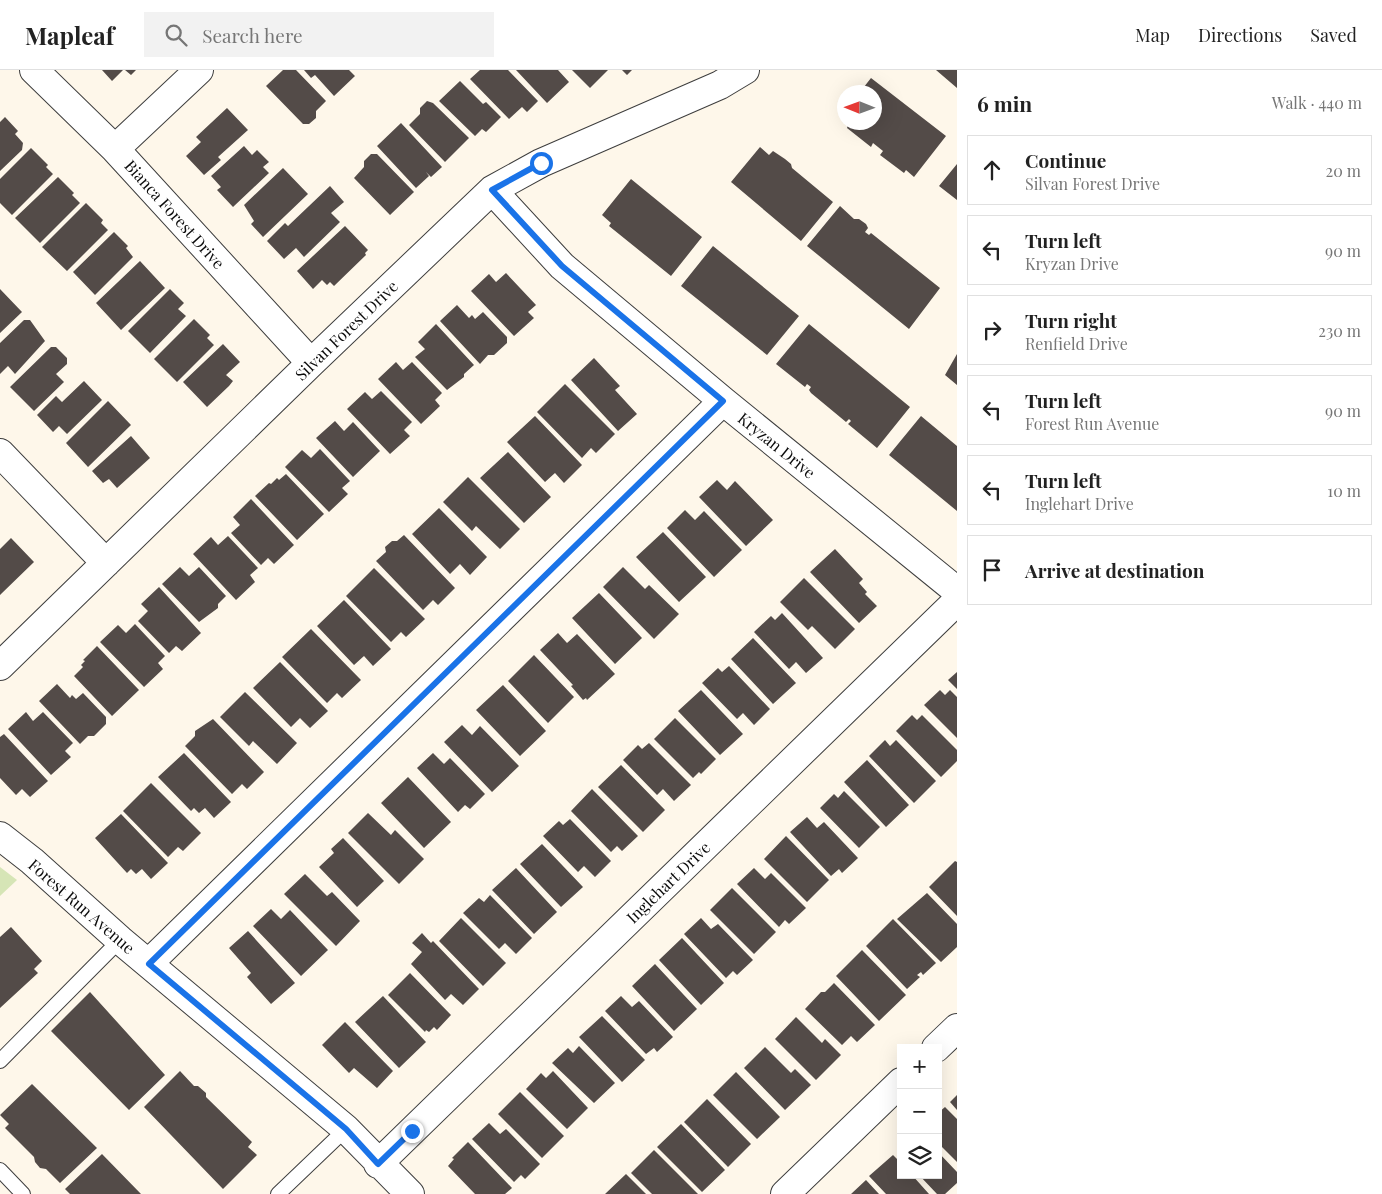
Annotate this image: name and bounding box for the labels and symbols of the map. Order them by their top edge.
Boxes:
north arrow [837,85,882,130]
route start [530,152,553,175]
street label: Bianca Forest Drive [120,155,230,273]
street label: Silvan Forest Drive [290,275,402,385]
street label: Kryzan Drive [734,407,820,483]
street label: Inglehart Drive [622,837,714,927]
street label: Forest Run Avenue [24,854,140,958]
route end [401,1120,424,1143]

